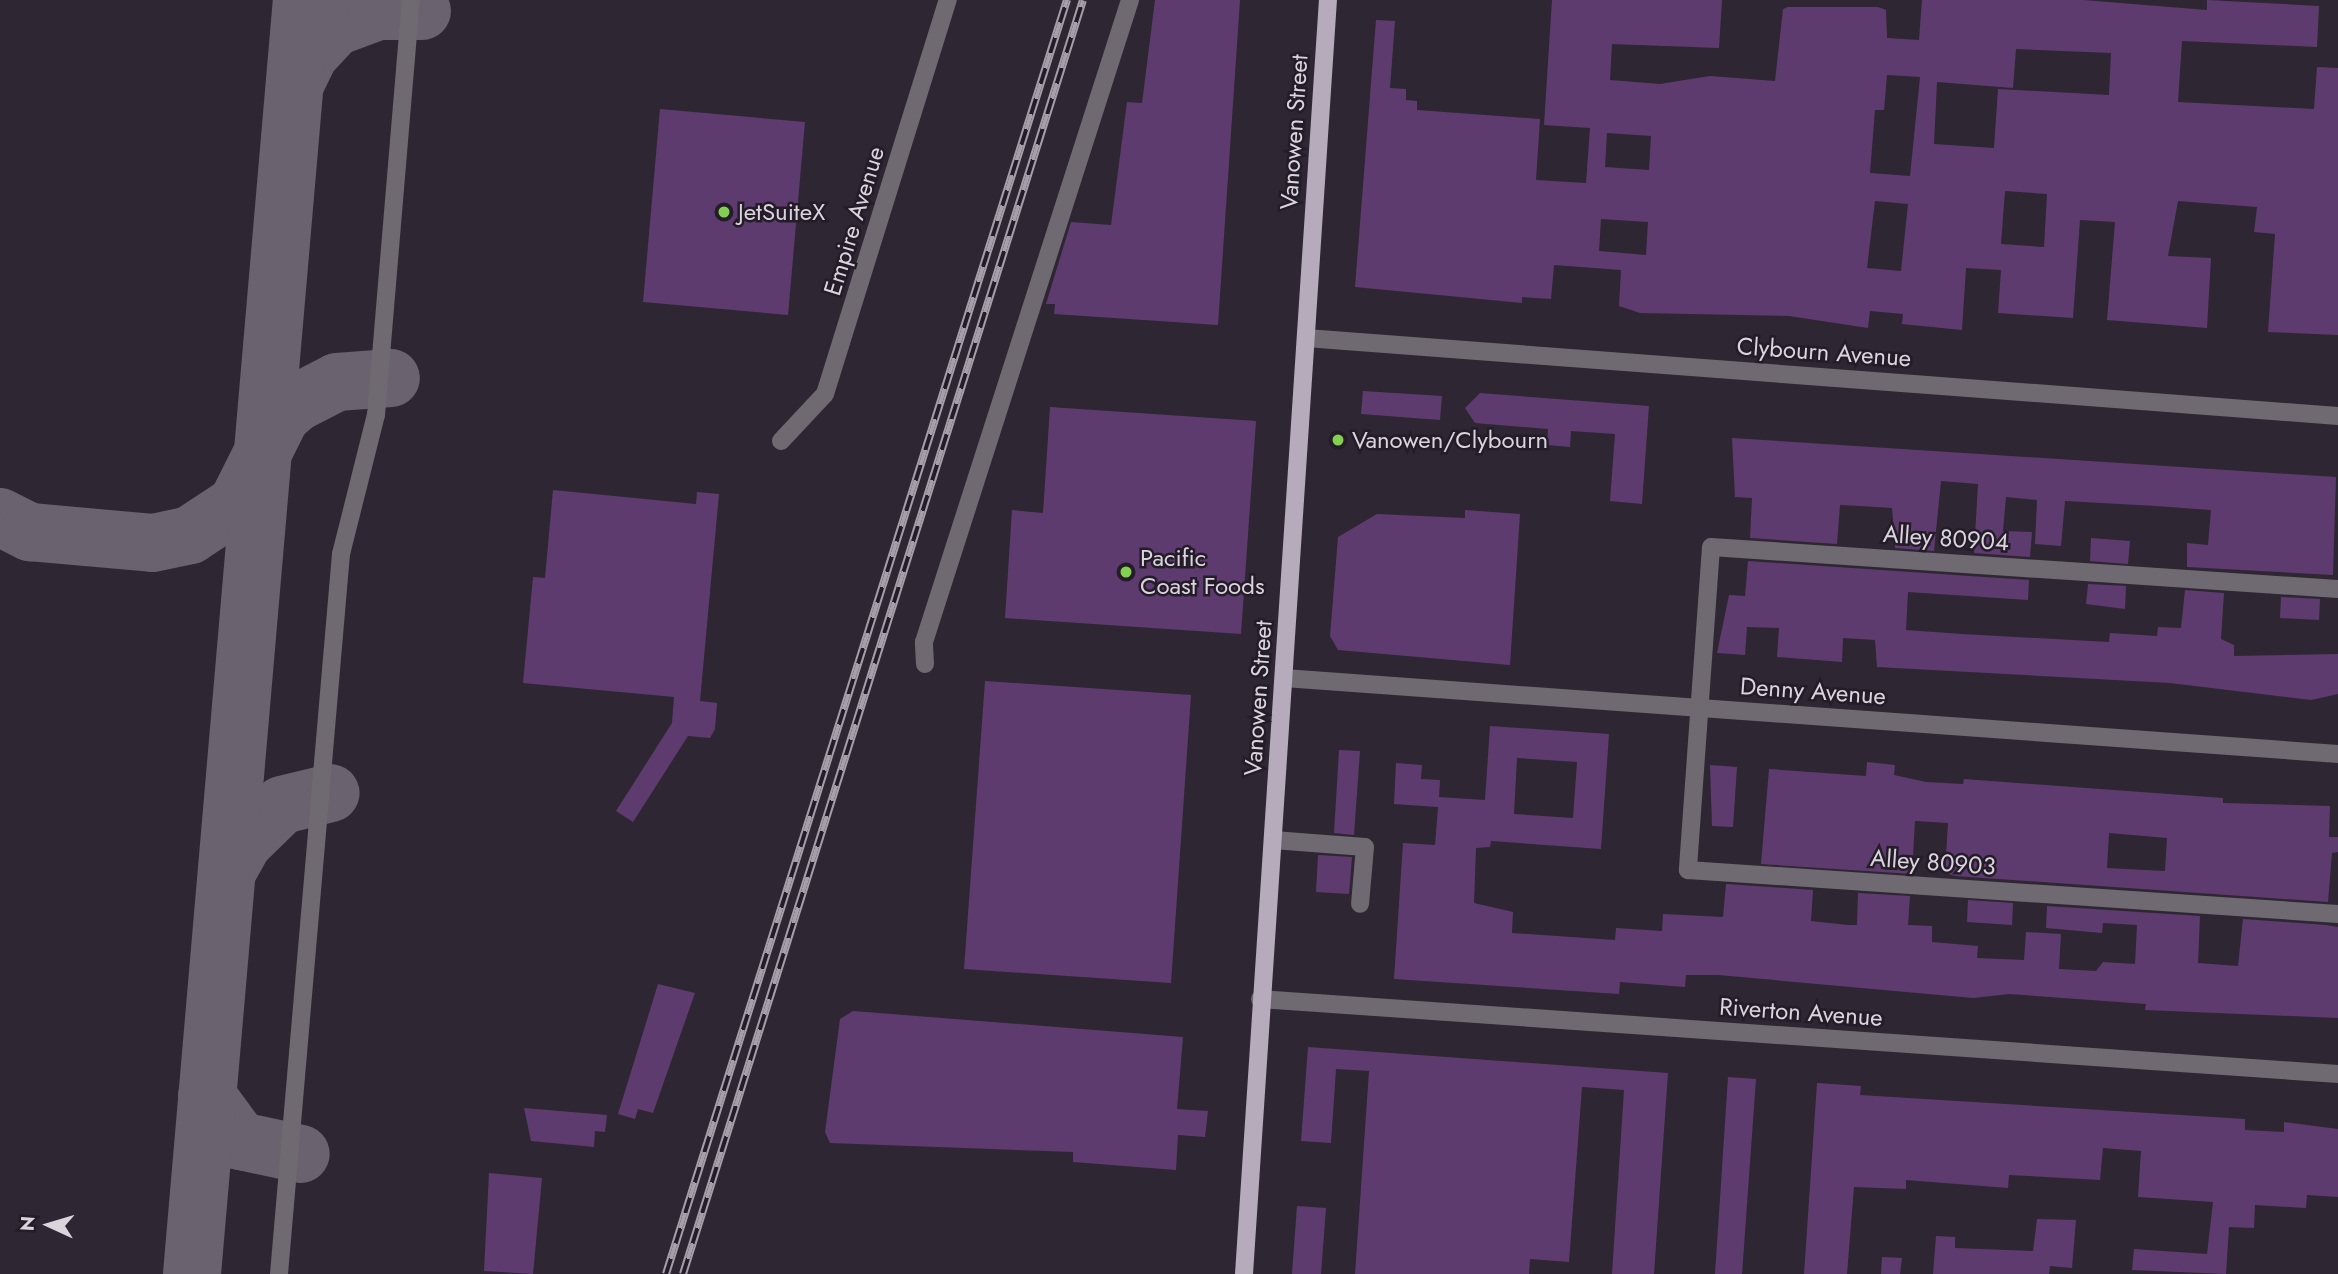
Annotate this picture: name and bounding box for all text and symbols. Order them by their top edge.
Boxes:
street label: Vanowen Street [1274,53,1314,211]
street label: Empire Avenue [818,143,890,299]
place label: JetSuiteX [738,198,825,226]
marker: JetSuiteX [716,204,732,220]
street label: Clybourn Avenue [1736,332,1912,372]
place label: Vanowen/Clybourn [1352,426,1548,454]
marker: Vanowen/Clybourn [1330,432,1346,448]
street label: Alley 80904 [1882,519,2010,557]
place label: Pacific Coast Foods [1140,544,1265,600]
marker: Pacific Coast Foods [1118,564,1134,580]
street label: Vanowen Street [1238,619,1278,777]
street label: Denny Avenue [1739,672,1887,710]
street label: Alley 80903 [1869,843,1997,881]
street label: Riverton Avenue [1718,992,1884,1032]
north arrow [14,1190,84,1260]
text: N [14,1215,42,1232]

